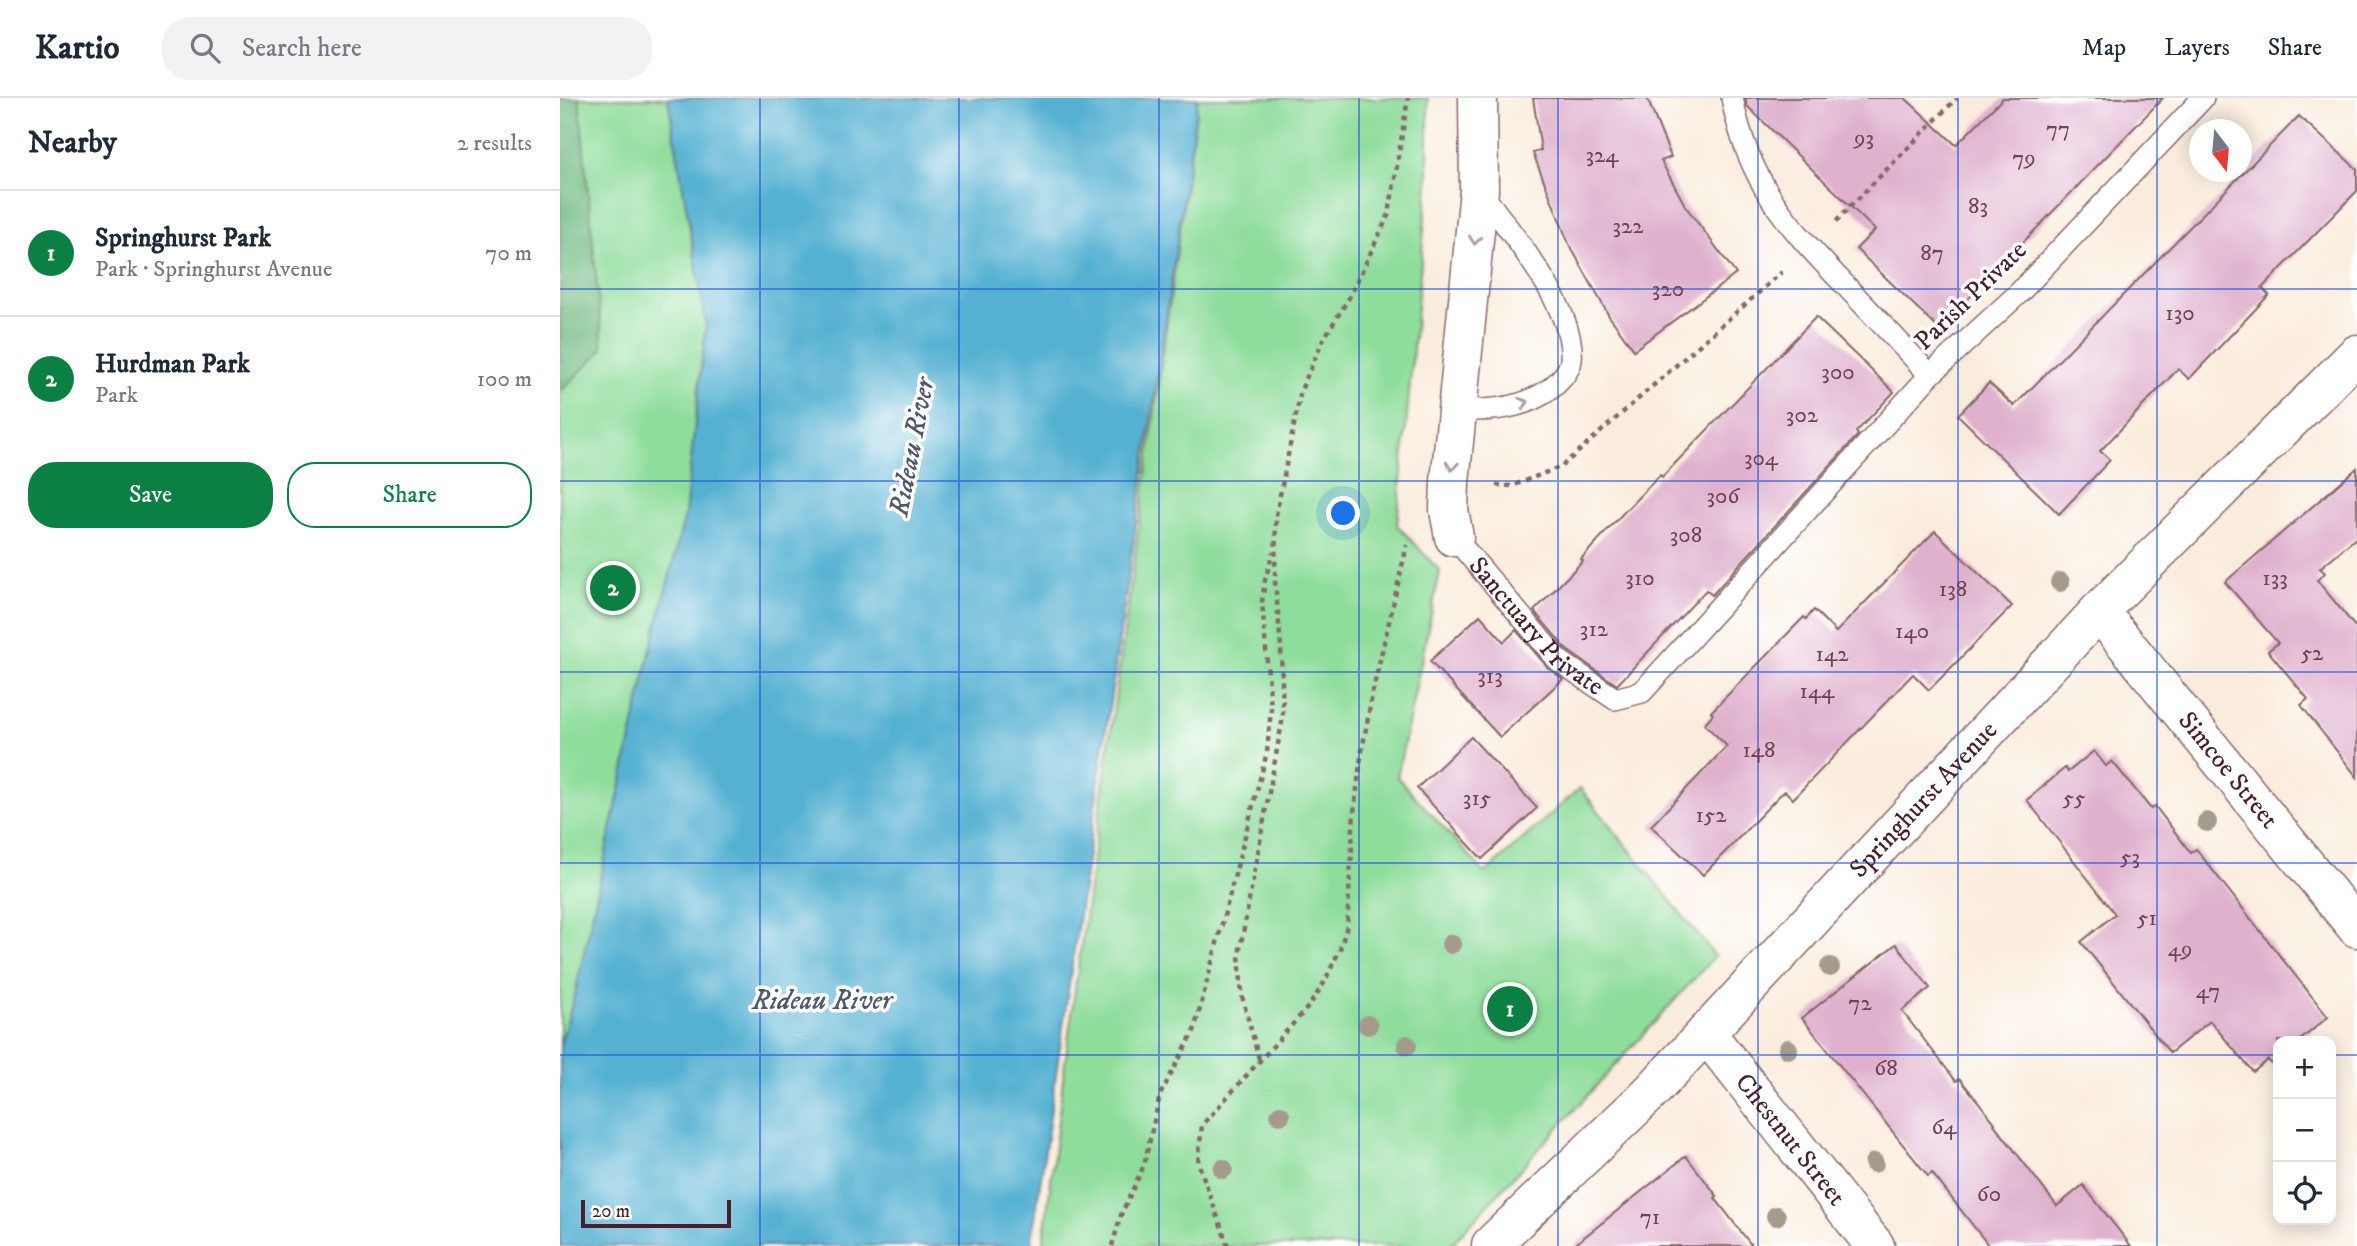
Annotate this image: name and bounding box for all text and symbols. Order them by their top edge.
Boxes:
search box [162,17,652,80]
text: Kartio [35,28,120,69]
icon: search [186,29,224,67]
text: Search here [242,32,362,65]
text: Map [2082,33,2126,63]
text: Layers [2164,33,2230,63]
text: Share [2268,33,2322,63]
house number: 77 [2046,115,2070,144]
north arrow [2189,119,2252,182]
house number: 93 [1853,124,1874,153]
text: Nearby [28,125,117,162]
text: 2 results [457,129,532,158]
house number: 324 [1585,141,1619,170]
house number: 79 [2012,144,2036,173]
house number: 83 [1968,192,1988,221]
house number: 322 [1612,212,1644,241]
text: Springhurst Park [95,222,271,255]
one-way arrow [1468,234,1483,245]
street label: Parish Private [1908,234,2034,358]
text: 1 [47,239,55,268]
text: 70 m [485,239,532,268]
house number: 87 [1920,239,1944,268]
text: Park · Springhurst Avenue [95,255,332,284]
house number: 320 [1652,275,1684,304]
house number: 130 [2165,299,2195,328]
text: Hurdman Park [95,348,250,381]
house number: 300 [1821,358,1855,387]
text: 2 [45,365,57,394]
text: 100 m [477,365,532,394]
water label: Rideau River [881,373,943,520]
text: Park [95,381,138,410]
one-way arrow [1518,396,1530,411]
house number: 302 [1786,401,1819,430]
house number: 304 [1744,444,1779,473]
one-way arrow [1444,460,1459,472]
button: Save [28,462,273,528]
button: Share [287,462,532,528]
house number: 306 [1707,482,1740,511]
your location [1326,496,1360,530]
house number: 308 [1670,521,1702,550]
street label: Sanctuary Private [1461,550,1610,703]
pin: 2 [590,562,636,614]
house number: 310 [1625,564,1655,593]
house number: 133 [2262,564,2288,593]
house number: 138 [1939,575,1967,604]
house number: 312 [1580,615,1609,644]
house number: 140 [1895,617,1929,646]
house number: 52 [2301,639,2324,668]
house number: 142 [1816,640,1849,669]
house number: 313 [1477,662,1503,691]
house number: 144 [1800,677,1835,706]
street label: Simcoe Street [2171,705,2286,835]
street label: Springhurst Avenue [1842,714,2004,885]
house number: 148 [1742,736,1776,765]
house number: 315 [1463,784,1491,813]
house number: 55 [2063,784,2085,813]
house number: 152 [1695,801,1727,830]
house number: 53 [2120,843,2140,872]
house number: 51 [2137,904,2157,933]
house number: 49 [2168,935,2192,964]
house number: 47 [2196,977,2220,1006]
water label: Rideau River [751,983,894,1018]
pin: 1 [1487,983,1533,1035]
house number: 72 [1848,989,1872,1018]
map controls [2273,1036,2336,1225]
button: + [2273,1036,2336,1099]
house number: 68 [1874,1054,1898,1083]
street label: Chestnut Street [1728,1067,1853,1213]
button: − [2273,1099,2336,1162]
house number: 64 [1931,1113,1957,1142]
button: locate [2273,1162,2336,1225]
house number: 60 [1977,1180,2001,1209]
scale bar [581,1197,732,1229]
text: 20 m [592,1200,630,1223]
house number: 71 [1640,1203,1660,1232]

